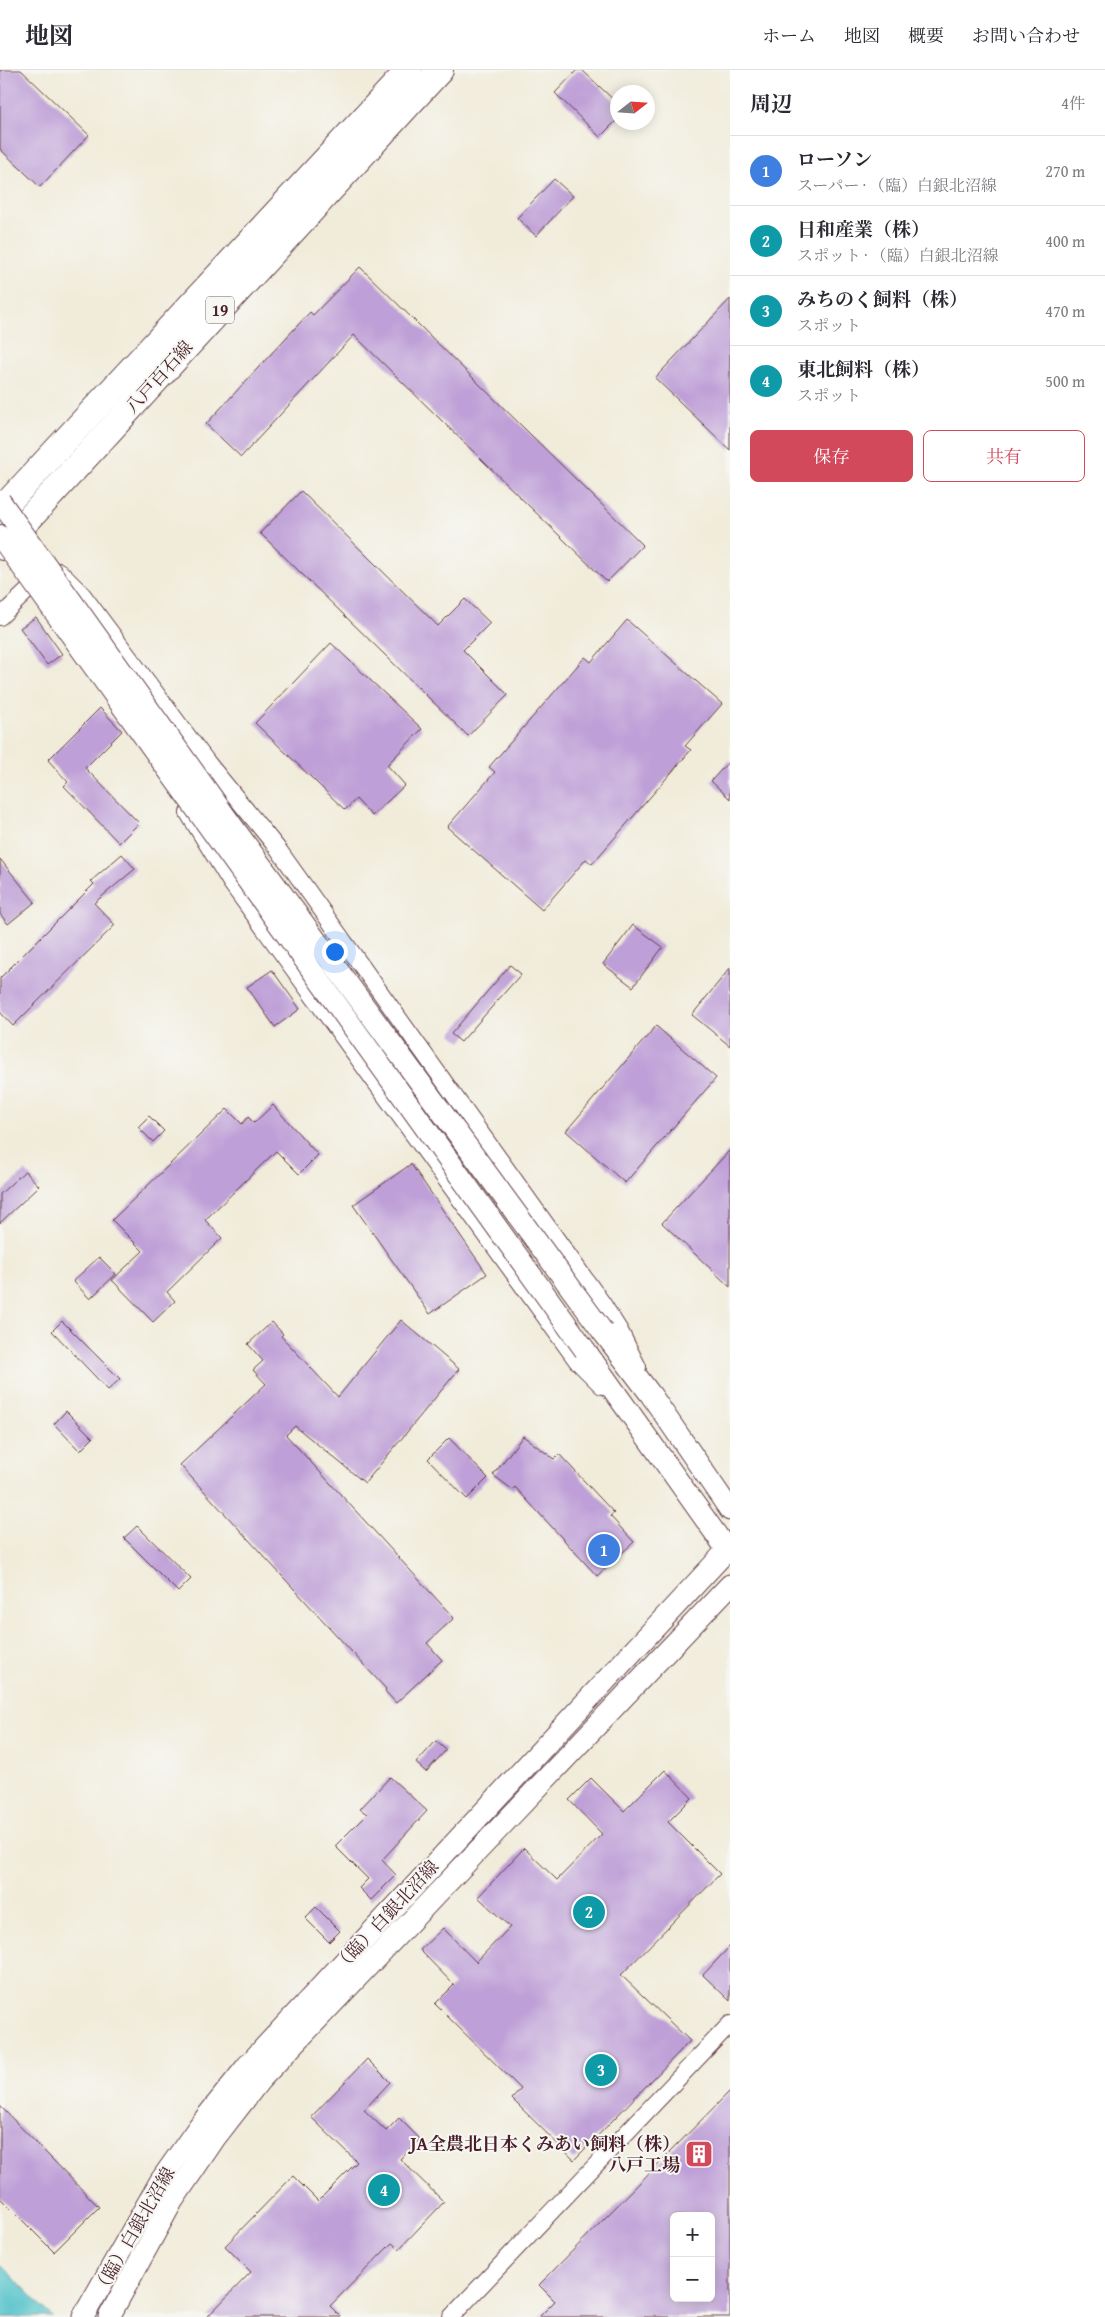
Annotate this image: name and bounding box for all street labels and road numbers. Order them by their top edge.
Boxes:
road number: 19 [206,296,234,324]
street label: 八戸百石線 [118,334,199,419]
street label: （臨）白銀北沼線 [327,1854,445,1978]
street label: （臨）白銀北沼線 [86,2162,181,2300]

